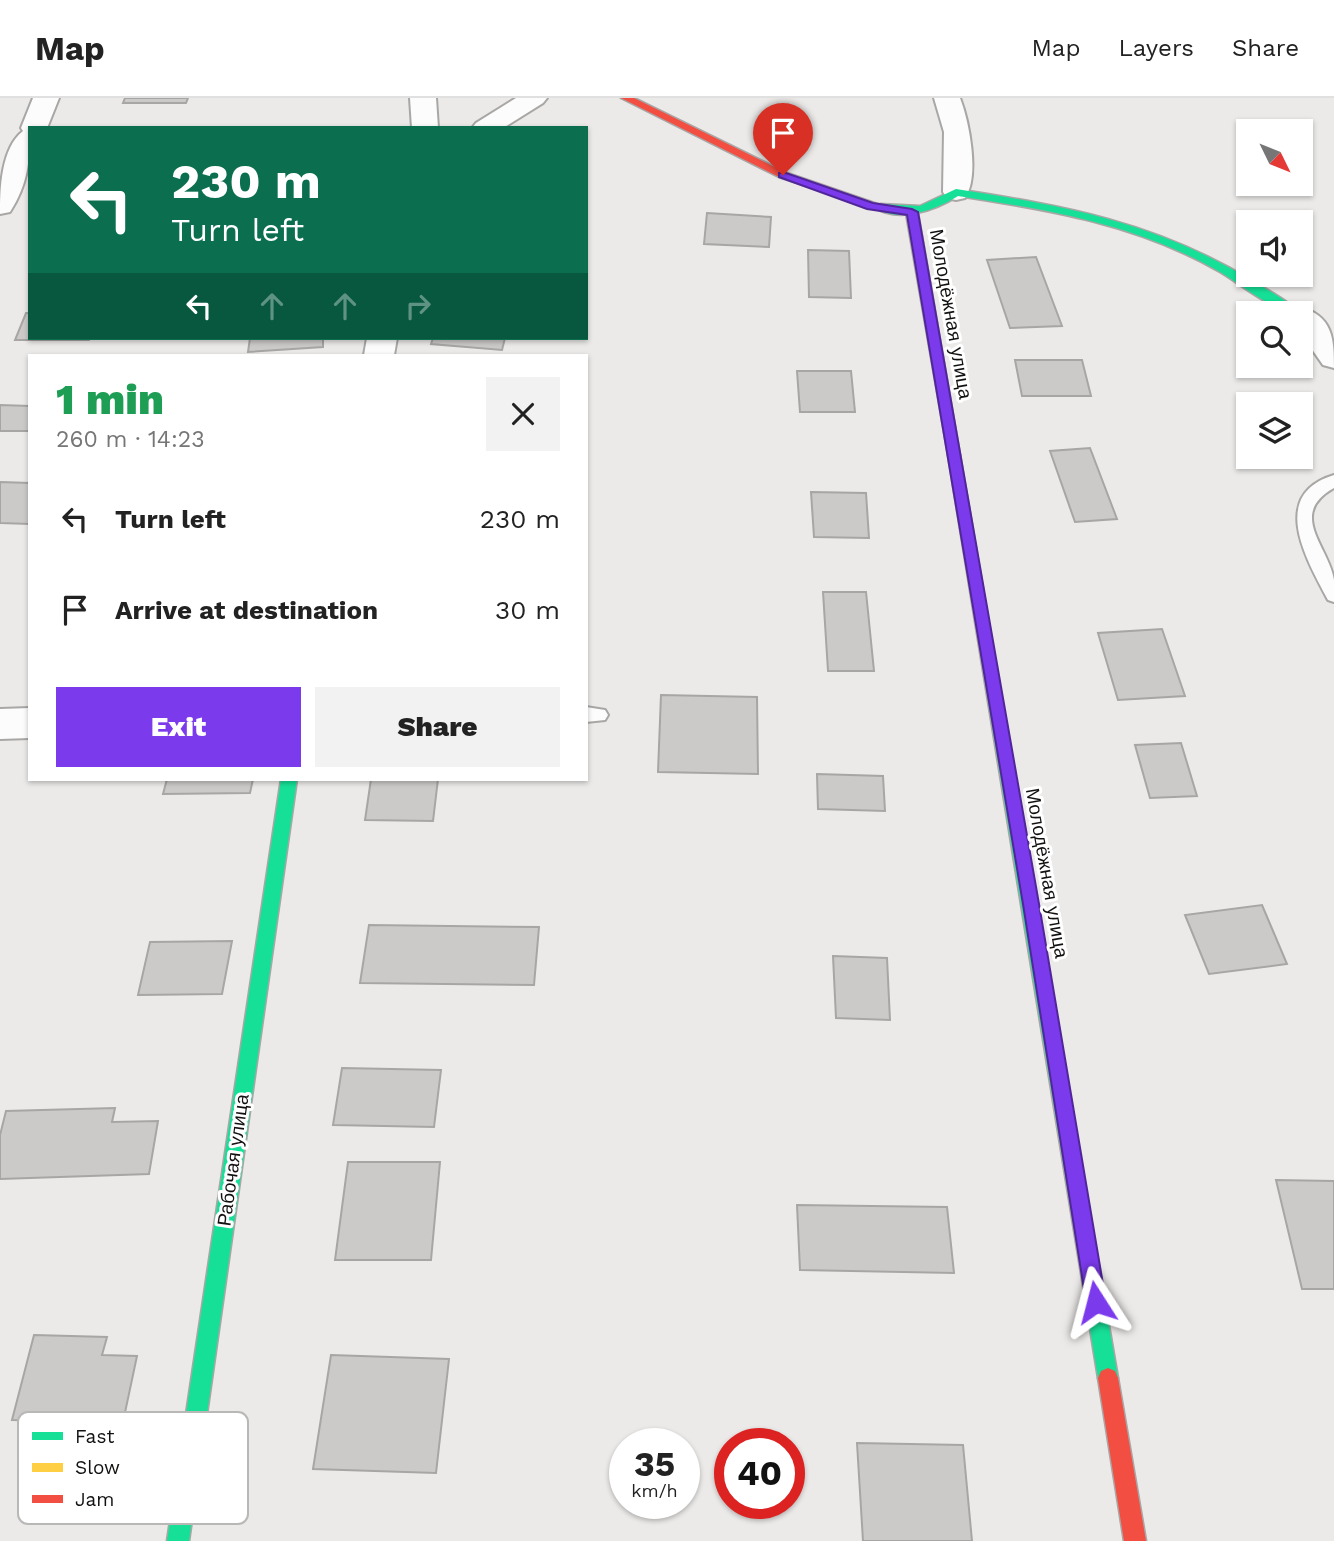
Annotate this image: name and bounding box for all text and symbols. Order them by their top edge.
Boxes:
text: Map [35,29,105,68]
text: Map [1032,34,1080,62]
text: Layers [1118,34,1194,62]
text: Share [1232,34,1299,62]
pin [753,103,813,175]
icon: arrive [764,114,802,152]
north arrow [1236,119,1312,196]
map controls [1236,119,1313,469]
text: 230 m [171,152,321,210]
icon: left [56,154,147,245]
button: sound [1236,210,1313,287]
text: Turn left [171,211,304,249]
street label: Молодёжная улица [925,227,977,401]
icon: left [180,287,218,325]
icon: ahead [253,287,291,325]
icon: ahead [326,287,364,325]
icon: right [399,287,437,325]
button: search [1236,301,1313,378]
text: 1 min [56,375,164,424]
button: close [486,377,560,451]
button: layers [1236,392,1313,469]
text: 260 m · 14:23 [56,426,205,453]
icon: left [56,500,94,538]
text: Turn left [115,504,226,534]
text: 230 m [480,504,560,534]
icon: arrive [56,591,94,629]
text: Arrive at destination [115,595,378,625]
text: 30 m [495,595,560,625]
button: Exit [56,687,301,767]
button: Share [315,687,560,767]
street label: Молодёжная улица [1021,786,1073,960]
street label: Рабочая улица [212,1092,254,1228]
position arrow [1059,1265,1133,1339]
legend [18,1412,248,1524]
text: Fast [75,1425,114,1448]
speed limit sign: 40 [714,1428,805,1519]
text: 35 [634,1443,675,1485]
text: Slow [75,1456,120,1479]
text: km/h [631,1480,678,1501]
text: Jam [75,1488,114,1511]

